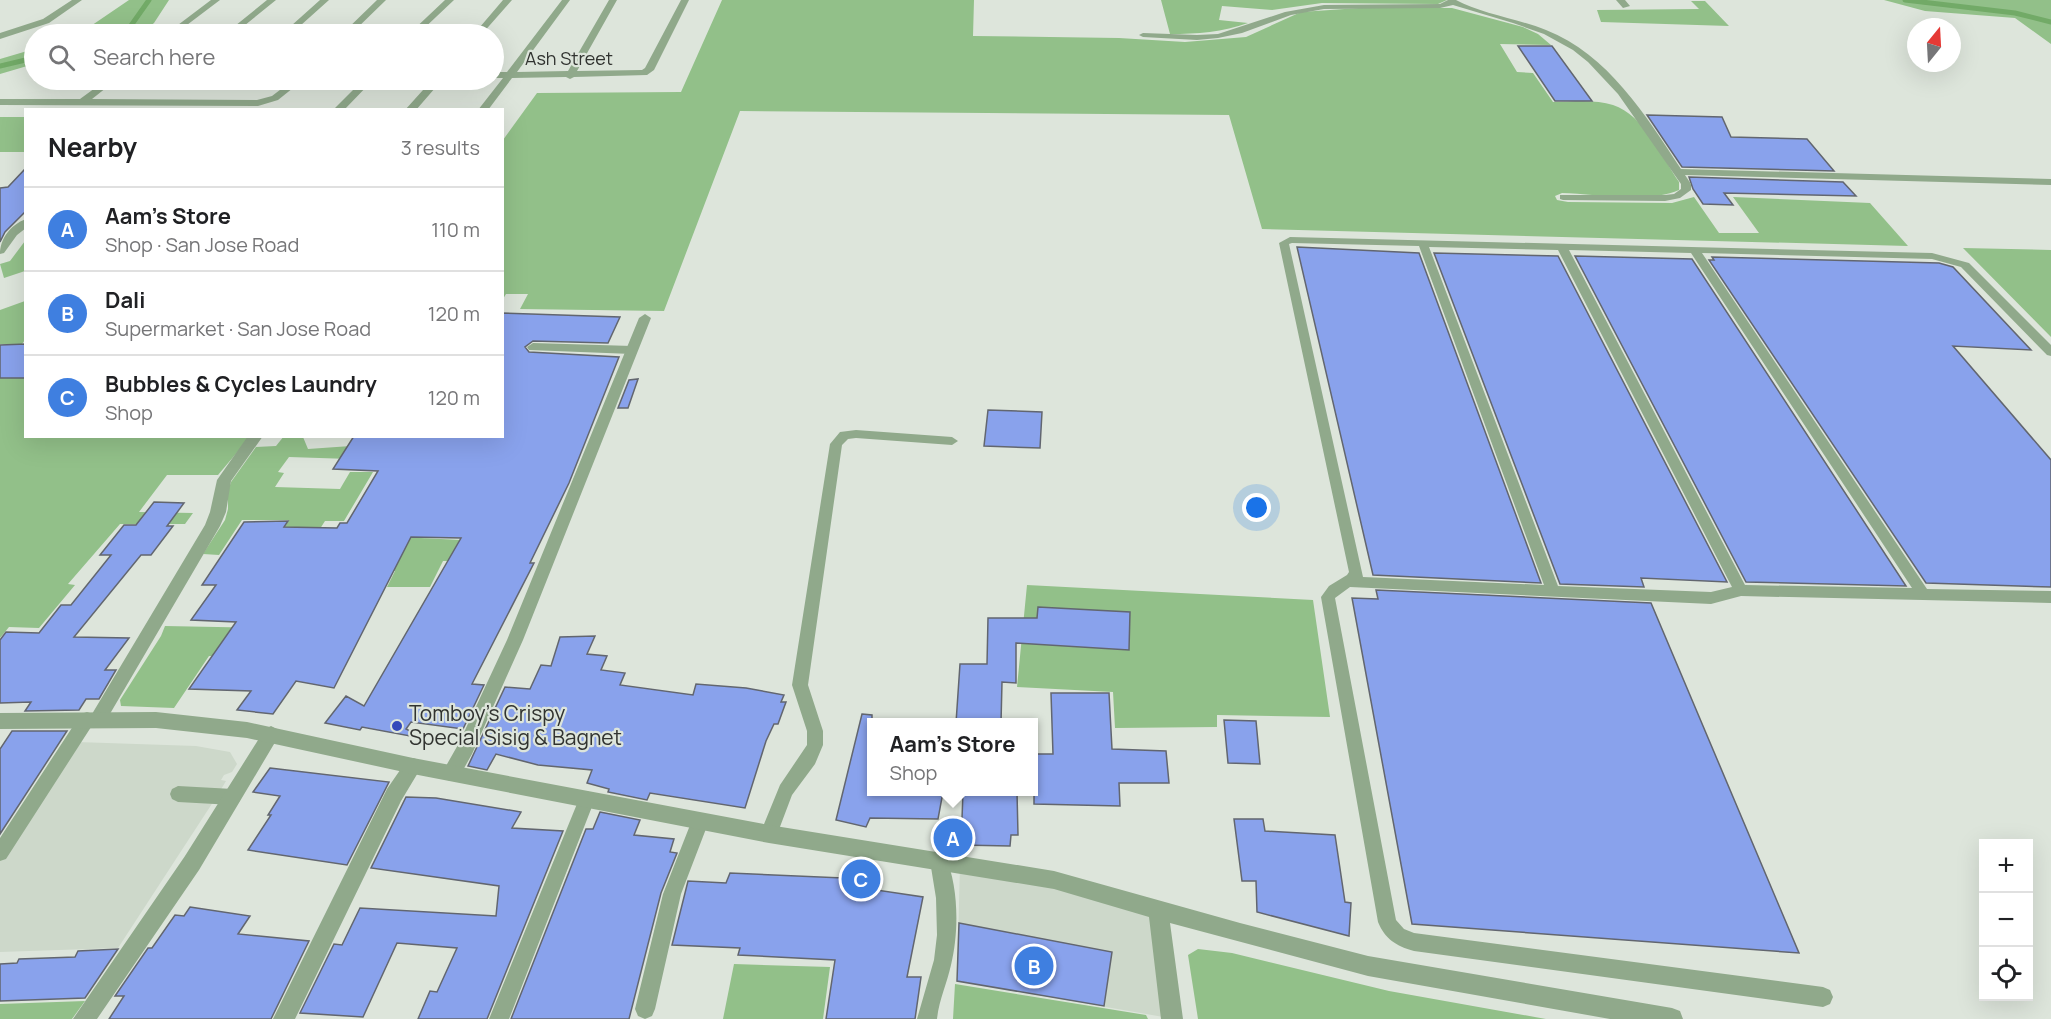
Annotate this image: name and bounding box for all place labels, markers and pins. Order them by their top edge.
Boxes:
place label: Tomboy's Crispy Special Sisig & Bagnet [409,699,622,751]
marker: Tomboy's Crispy Special Sisig & Bagnet [390,719,404,733]
pin: A [934,816,972,860]
pin: C [842,856,880,902]
pin: B [1014,944,1054,988]

